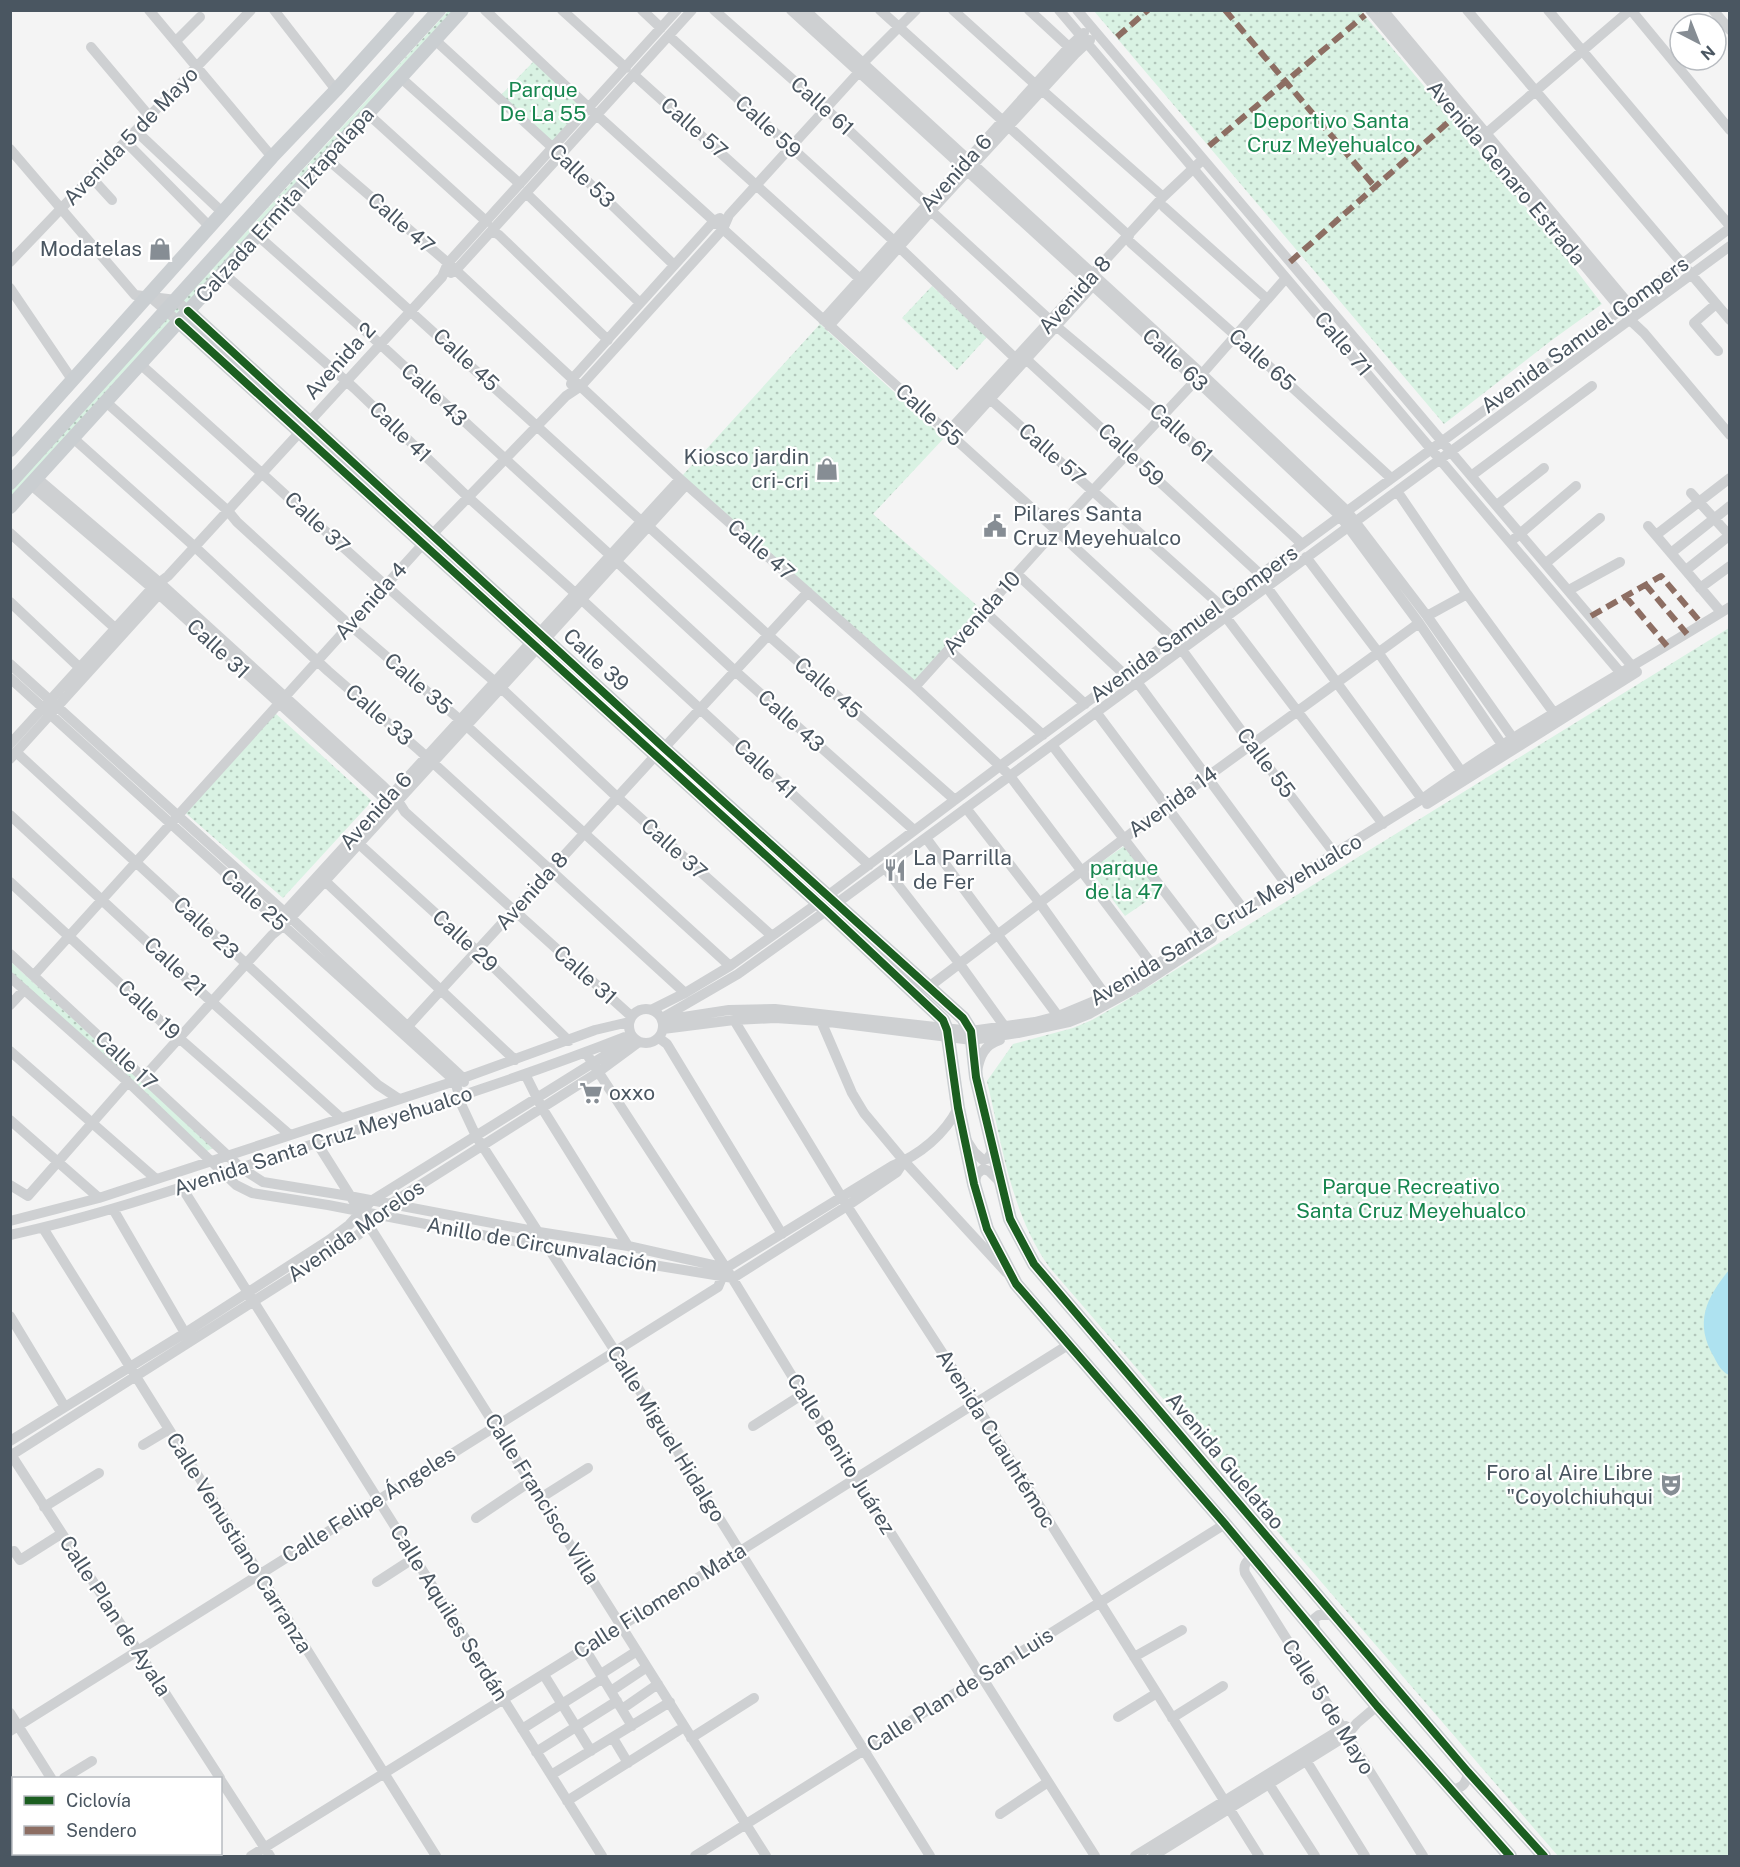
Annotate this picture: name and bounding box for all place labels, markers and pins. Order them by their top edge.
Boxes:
place label: Modatelas [40,236,142,261]
shop icon: Modatelas [147,236,173,262]
place label: Kiosco jardin cri-cri [684,444,809,493]
shop icon: Kiosco jardin cri-cri [814,456,840,482]
place label: Pilares Santa Cruz Meyehualco [1013,501,1181,550]
public building icon: Pilares Santa Cruz Meyehualco [982,513,1008,539]
place label: La Parrilla de Fer [913,845,1012,894]
restaurant icon: La Parrilla de Fer [882,857,908,883]
supermarket icon: oxxo [578,1080,604,1106]
place label: oxxo [609,1080,655,1105]
place label: Foro al Aire Libre "Coyolchiuhqui [1486,1460,1653,1509]
theatre icon: Foro al Aire Libre "Coyolchiuhqui [1658,1472,1684,1498]

